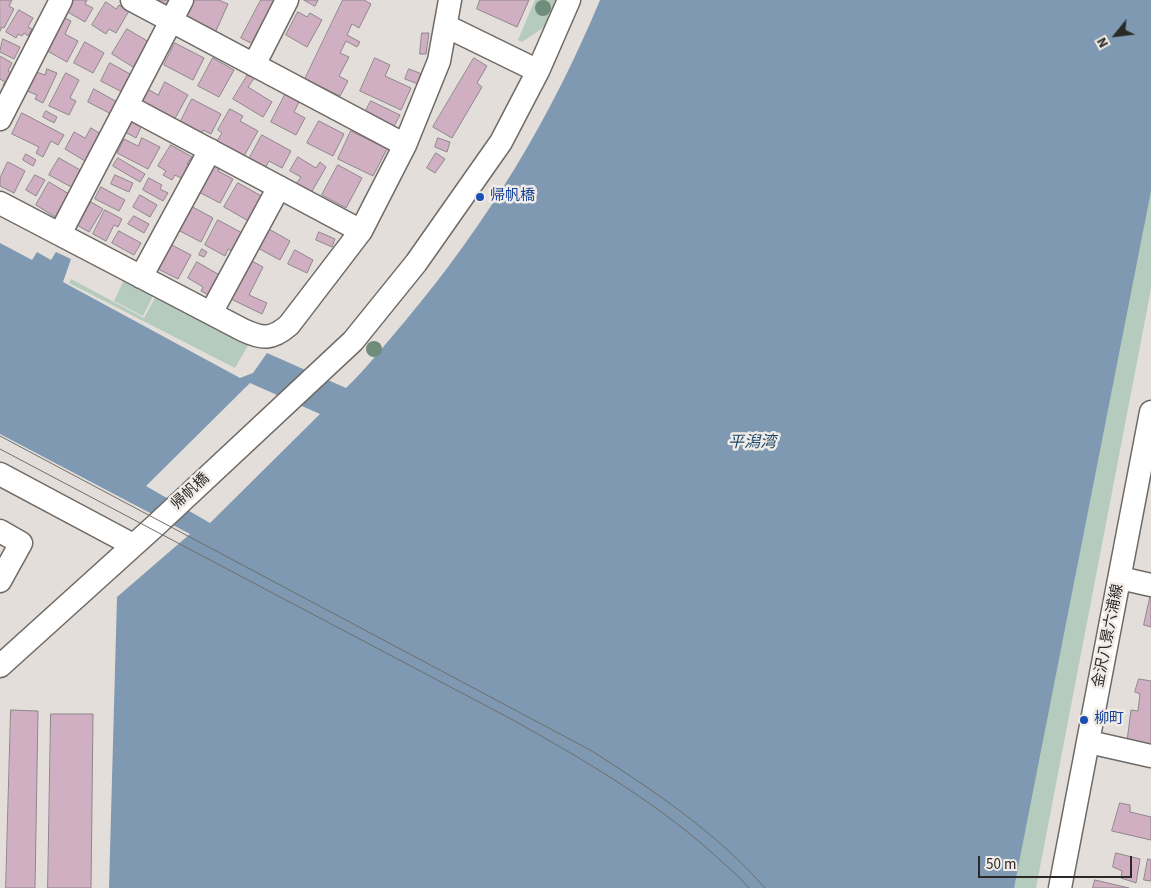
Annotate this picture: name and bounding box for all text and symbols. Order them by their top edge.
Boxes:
north arrow [1091,10,1141,60]
text: N [1092,33,1114,51]
place label: 帰帆橋 [490,188,535,206]
marker: 帰帆橋 [474,191,486,203]
water label: 平潟湾 [728,433,776,453]
street label: 帰帆橋 [168,470,214,514]
street label: 金沢八景六浦線 [1090,583,1128,689]
place label: 柳町 [1094,711,1124,729]
marker: 柳町 [1078,714,1090,726]
scale bar [981,846,1135,878]
text: 50 m [986,854,1016,875]

